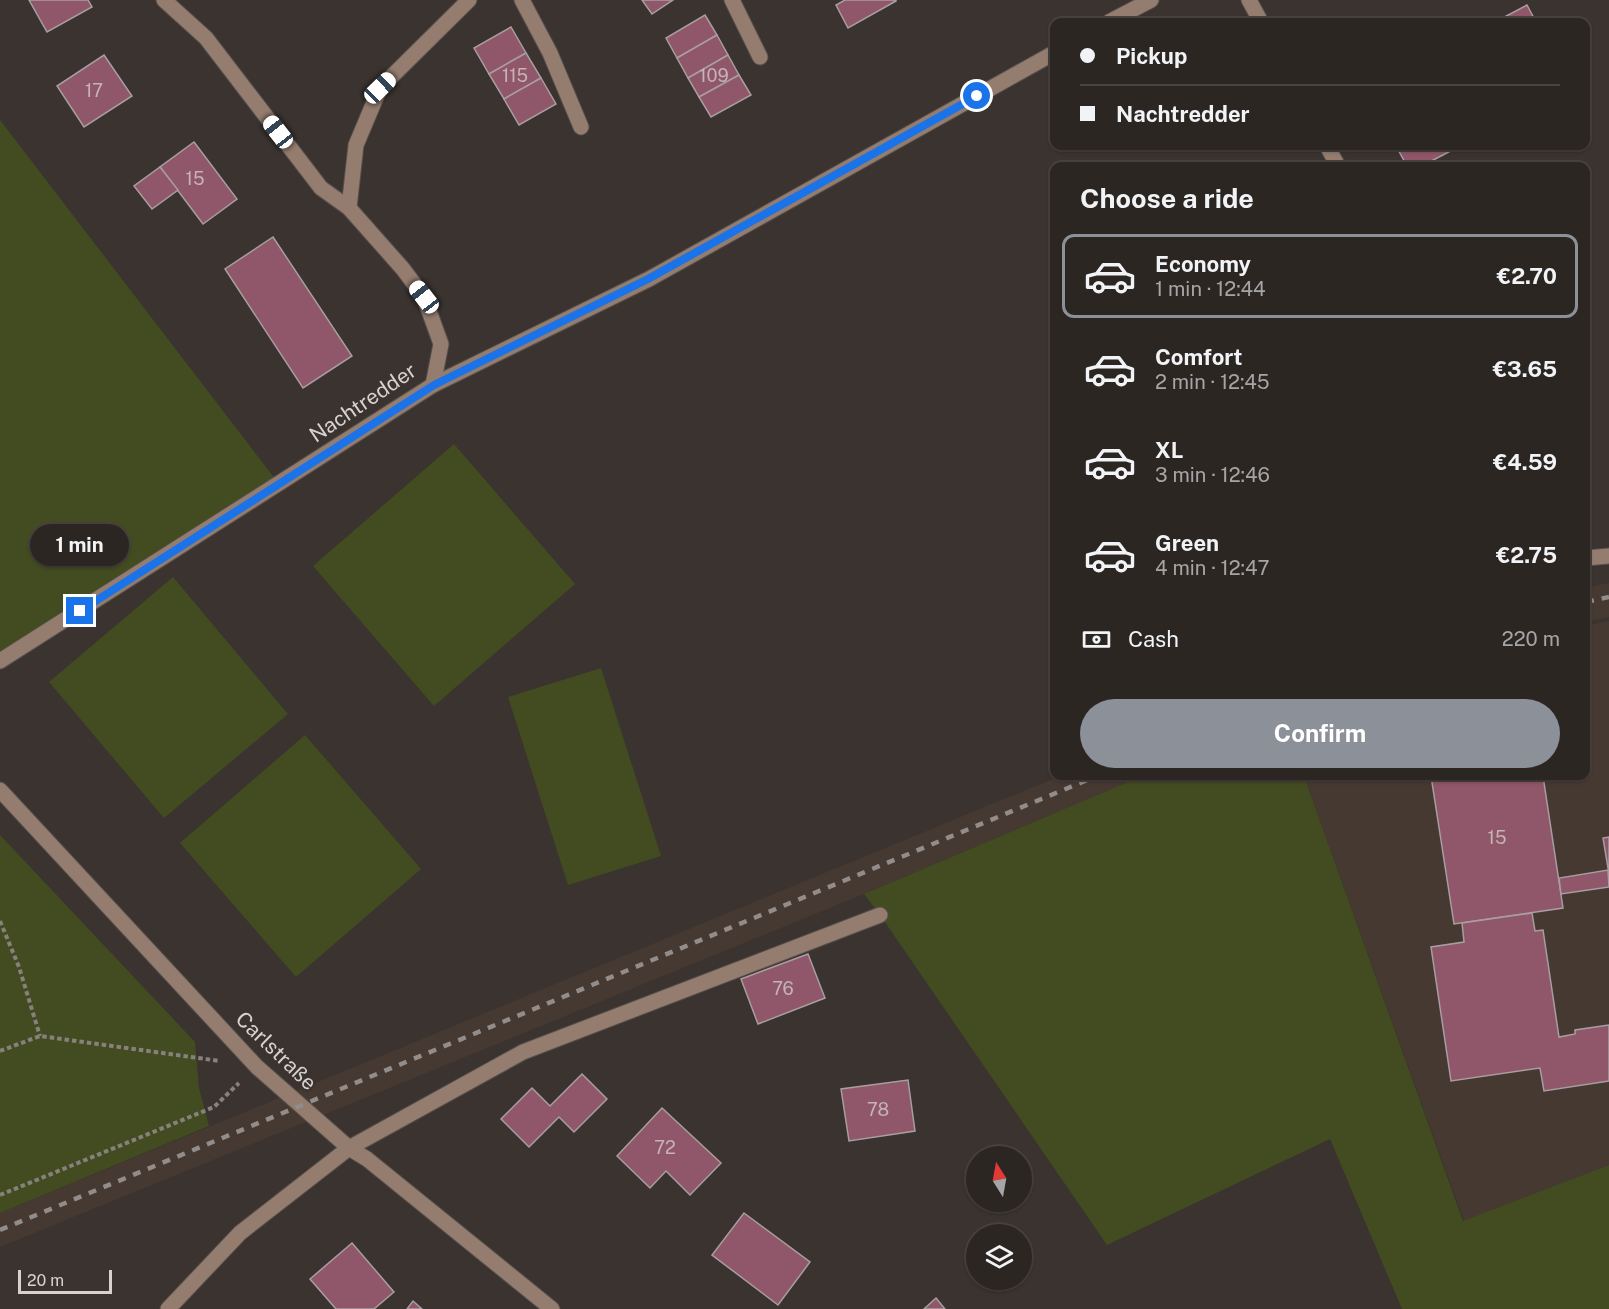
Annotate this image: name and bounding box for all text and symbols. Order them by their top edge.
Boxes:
text: Pickup [1116,43,1187,69]
house number: 115 [502,65,528,86]
house number: 109 [699,65,729,86]
car [361,69,399,107]
house number: 17 [85,80,103,101]
route start [963,82,990,109]
text: Nachtredder [1116,101,1250,127]
car [260,112,296,152]
house number: 15 [186,168,204,189]
text: Choose a ride [1080,182,1254,214]
icon: car [1083,249,1137,303]
text: Economy [1155,251,1251,277]
text: €2.70 [1497,263,1557,289]
car [406,277,442,317]
text: 1 min · 12:44 [1155,277,1266,301]
icon: car [1083,342,1137,396]
text: Comfort [1155,344,1242,370]
text: €3.65 [1493,356,1557,382]
street label: Nachtredder [305,358,421,448]
text: 2 min · 12:45 [1155,370,1270,394]
icon: car [1083,435,1137,489]
text: XL [1155,437,1183,463]
text: €4.59 [1493,449,1557,475]
text: 3 min · 12:46 [1155,463,1270,487]
callout: 1 min [31,524,130,566]
icon: car [1083,528,1137,582]
text: Green [1155,530,1219,556]
text: 1 min [55,533,104,557]
text: €2.75 [1496,542,1557,568]
text: 4 min · 12:47 [1155,556,1270,580]
route end [66,597,93,624]
icon: cash [1080,623,1113,656]
text: Cash [1128,626,1179,652]
text: 220 m [1502,627,1560,651]
button: Confirm [1080,699,1560,768]
house number: 15 [1488,827,1506,848]
house number: 76 [772,978,794,999]
street label: Carlstraße [231,1006,322,1095]
house number: 78 [867,1099,889,1120]
house number: 72 [654,1137,676,1158]
north arrow [966,1146,1032,1212]
map controls [966,1146,1032,1290]
button: layers [966,1224,1032,1290]
scale bar [18,1267,112,1294]
text: 20 m [27,1271,64,1290]

